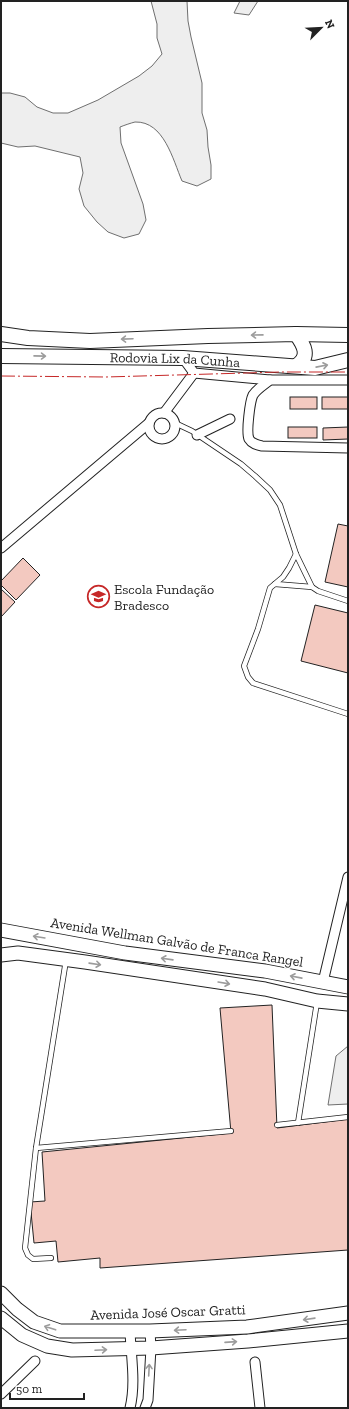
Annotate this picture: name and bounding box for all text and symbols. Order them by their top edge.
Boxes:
north arrow [301,8,341,48]
text: N [322,18,338,31]
one-way arrow [251,331,264,338]
one-way arrow [121,335,134,343]
street label: Rodovia Lix da Cunha [110,349,241,371]
one-way arrow [33,352,46,360]
one-way arrow [315,362,328,370]
place label: Escola Fundação Bradesco [114,581,214,614]
school or university icon: Escola Fundação Bradesco [85,584,111,610]
street label: Avenida Wellman Galvão de Franca Rangel [49,914,305,971]
one-way arrow [33,933,46,941]
one-way arrow [161,955,174,963]
one-way arrow [88,960,101,968]
one-way arrow [290,973,303,981]
one-way arrow [217,979,230,987]
street label: Avenida José Oscar Gratti [90,1301,246,1324]
one-way arrow [303,1315,316,1323]
one-way arrow [45,1323,57,1331]
one-way arrow [174,1326,187,1333]
one-way arrow [224,1339,237,1346]
one-way arrow [94,1346,107,1353]
one-way arrow [145,1364,153,1377]
scale bar [10,1375,84,1401]
text: 50 m [16,1382,43,1396]

